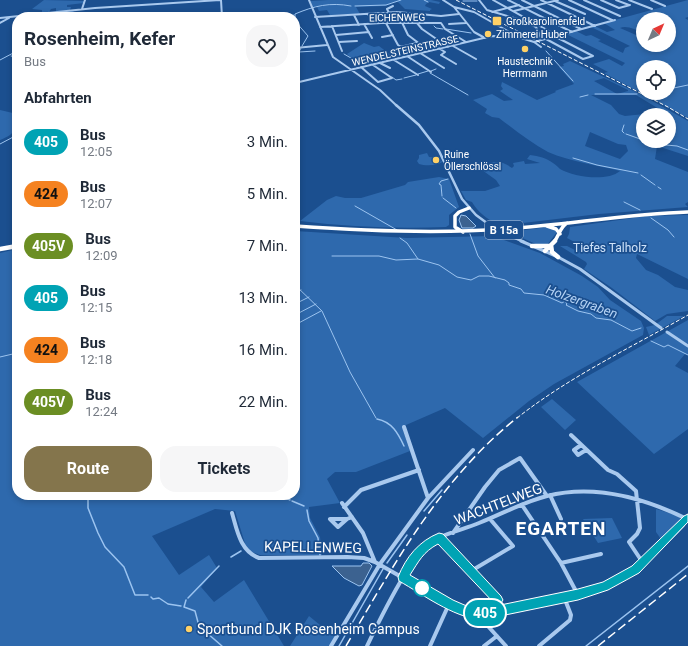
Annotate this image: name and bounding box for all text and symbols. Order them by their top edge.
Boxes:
street label: EICHENWEG [369,12,425,23]
north arrow [636,12,676,52]
map controls [636,12,676,148]
marker: Großkarolinenfeld [491,15,503,27]
place label: Großkarolinenfeld [506,16,585,27]
button: heart [246,25,288,67]
text: Rosenheim, Kefer [24,27,175,50]
marker: Zimmerei Huber [483,29,493,39]
place label: Zimmerei Huber [496,29,568,40]
street label: WENDELSTEINSTRASSE [351,33,460,68]
marker: Haustechnik Herrmann [520,44,530,54]
text: Bus [24,54,46,69]
place label: Haustechnik Herrmann [497,56,554,79]
button: locate [636,60,676,100]
text: Abfahrten [24,89,92,107]
button: layers [636,108,676,148]
text: Bus [80,126,106,144]
text: 3 Min. [247,133,288,151]
text: 405 [34,134,58,150]
text: 12:05 [80,144,112,159]
place label: Ruine Öllerschlössl [444,149,501,172]
marker: Ruine Öllerschlössl [431,155,441,165]
text: Bus [80,178,106,196]
text: 5 Min. [247,185,288,203]
text: 424 [34,186,58,202]
text: 12:07 [80,196,112,211]
road number: B 15a [485,221,523,239]
text: Bus [85,230,111,248]
text: 7 Min. [247,237,288,255]
text: 405V [32,238,65,254]
park label: Tiefes Talholz [573,241,647,255]
text: 12:09 [85,248,118,263]
text: Bus [80,282,106,300]
water label: Holzergraben [544,282,620,321]
text: 13 Min. [238,289,288,307]
text: 405 [34,290,58,306]
text: 12:15 [80,300,112,315]
text: Bus [80,334,106,352]
text: 16 Min. [238,341,288,359]
text: 424 [34,342,58,358]
text: 12:18 [80,352,112,367]
text: Bus [85,386,111,404]
text: 22 Min. [238,393,288,411]
text: 405V [32,394,65,410]
text: 12:24 [85,404,118,419]
button: Route [24,446,152,492]
button: Tickets [160,446,288,492]
street label: WACHTELWEG [452,480,544,528]
district label: EGARTEN [516,517,606,540]
street label: KAPELLENWEG [264,538,362,556]
unlabelled marker [413,579,431,597]
line badge: 405 [462,600,508,626]
text: 405 [473,605,497,621]
place label: Sportbund DJK Rosenheim Campus [197,621,420,637]
marker: Sportbund DJK Rosenheim Campus [184,624,194,634]

